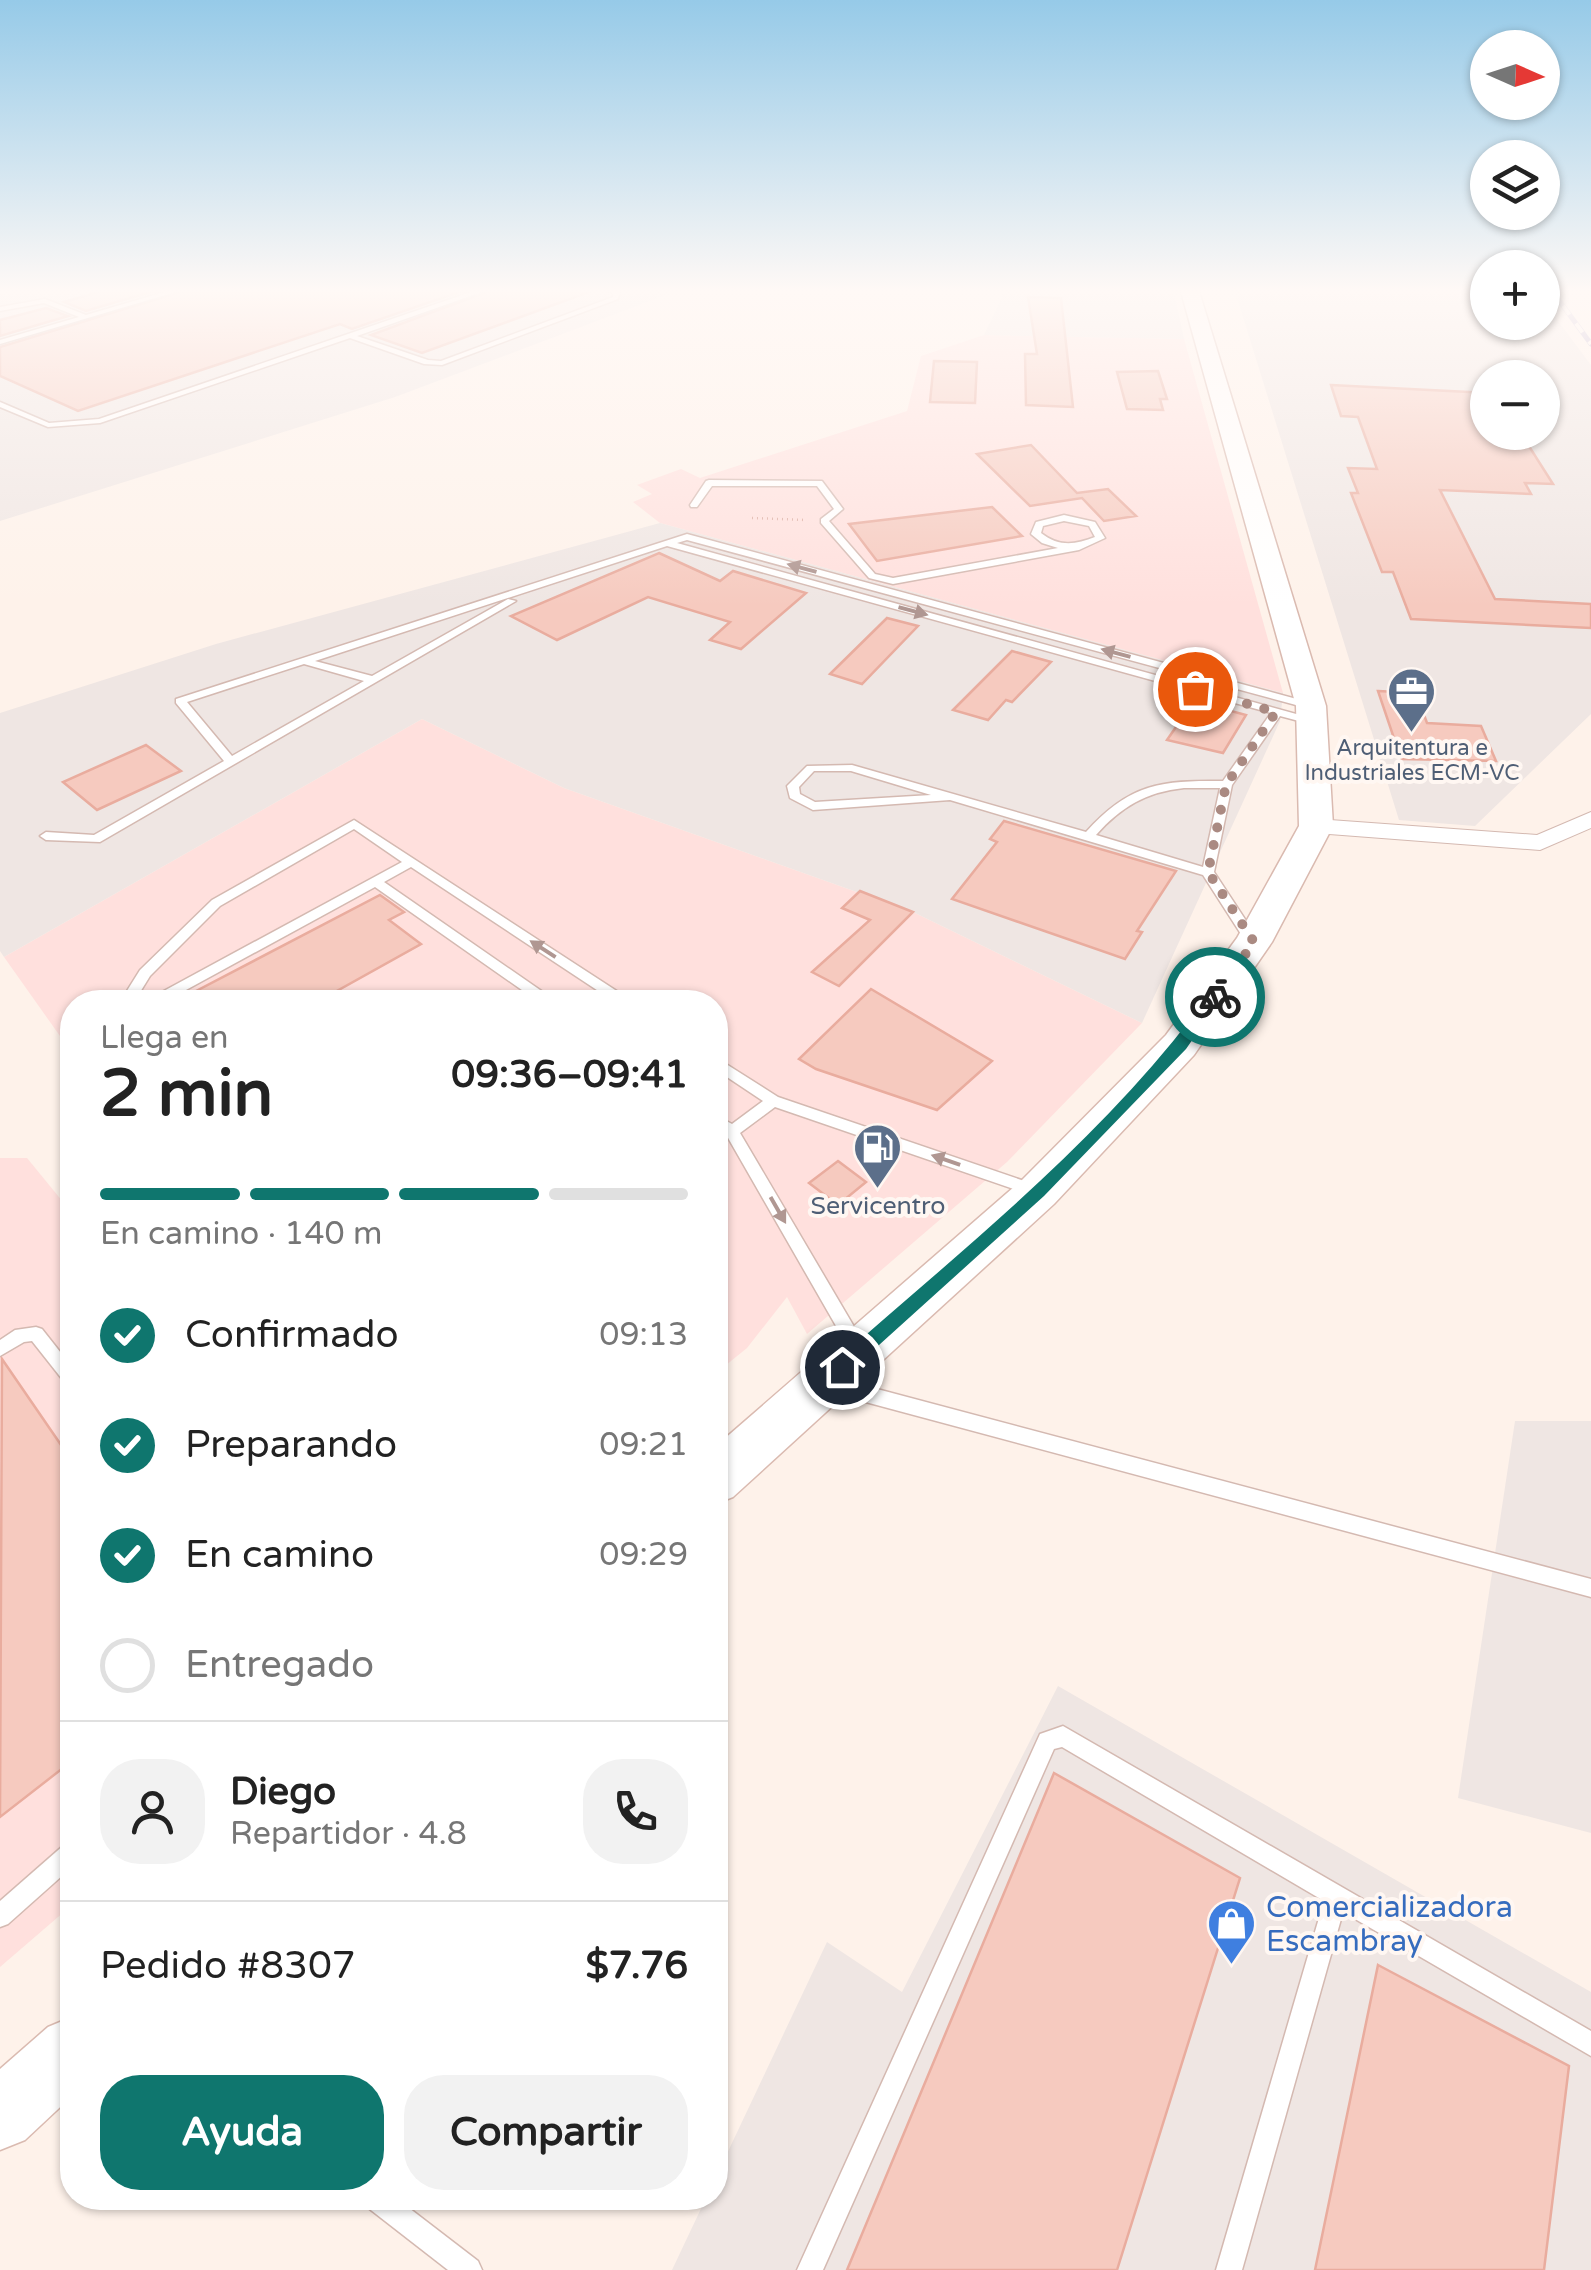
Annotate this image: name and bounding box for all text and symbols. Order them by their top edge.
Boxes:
north arrow [1470,30,1560,120]
map controls [1470,30,1560,450]
button: layers [1470,140,1560,230]
button: + [1470,250,1560,340]
button: − [1470,360,1560,450]
one-way arrow [786,559,817,575]
one-way arrow [898,604,929,619]
one-way arrow [1100,644,1131,660]
pin [1153,647,1238,732]
icon: bag [1168,662,1223,717]
office icon: Arquitentura e Industriales ECM-VC [1386,666,1438,734]
place label: Arquitentura e Industriales ECM-VC [1304,735,1520,786]
one-way arrow [529,940,556,958]
courier [1165,947,1265,1047]
icon: bike [1188,970,1243,1025]
text: Llega en [100,1019,229,1057]
text: 09:36–09:41 [451,1052,688,1098]
text: 2 min [100,1055,273,1134]
fuel station icon: Servicentro [852,1122,904,1190]
one-way arrow [931,1152,961,1167]
place label: Servicentro [811,1191,945,1221]
one-way arrow [768,1196,786,1224]
text: En camino · 140 m [100,1215,382,1253]
icon: check [100,1308,155,1363]
text: Confirmado [185,1312,399,1358]
text: 09:13 [599,1316,688,1354]
pin [800,1325,885,1410]
icon: home [815,1340,870,1395]
icon: check [100,1418,155,1473]
text: Preparando [185,1422,397,1468]
text: 09:21 [599,1426,688,1464]
icon: check [100,1528,155,1583]
text: En camino [185,1532,374,1578]
text: 09:29 [599,1536,688,1574]
text: Entregado [185,1642,374,1688]
button: person [100,1759,205,1864]
button: phone [583,1759,688,1864]
text: Diego [230,1769,336,1815]
text: Repartidor · 4.8 [230,1815,467,1853]
place label: Comercializadora Escambray [1266,1889,1513,1960]
shop icon: Comercializadora Escambray [1205,1898,1257,1966]
text: Pedido #8307 [100,1943,356,1989]
text: $7.76 [585,1943,688,1989]
button: Ayuda [100,2075,384,2190]
button: Compartir [404,2075,688,2190]

